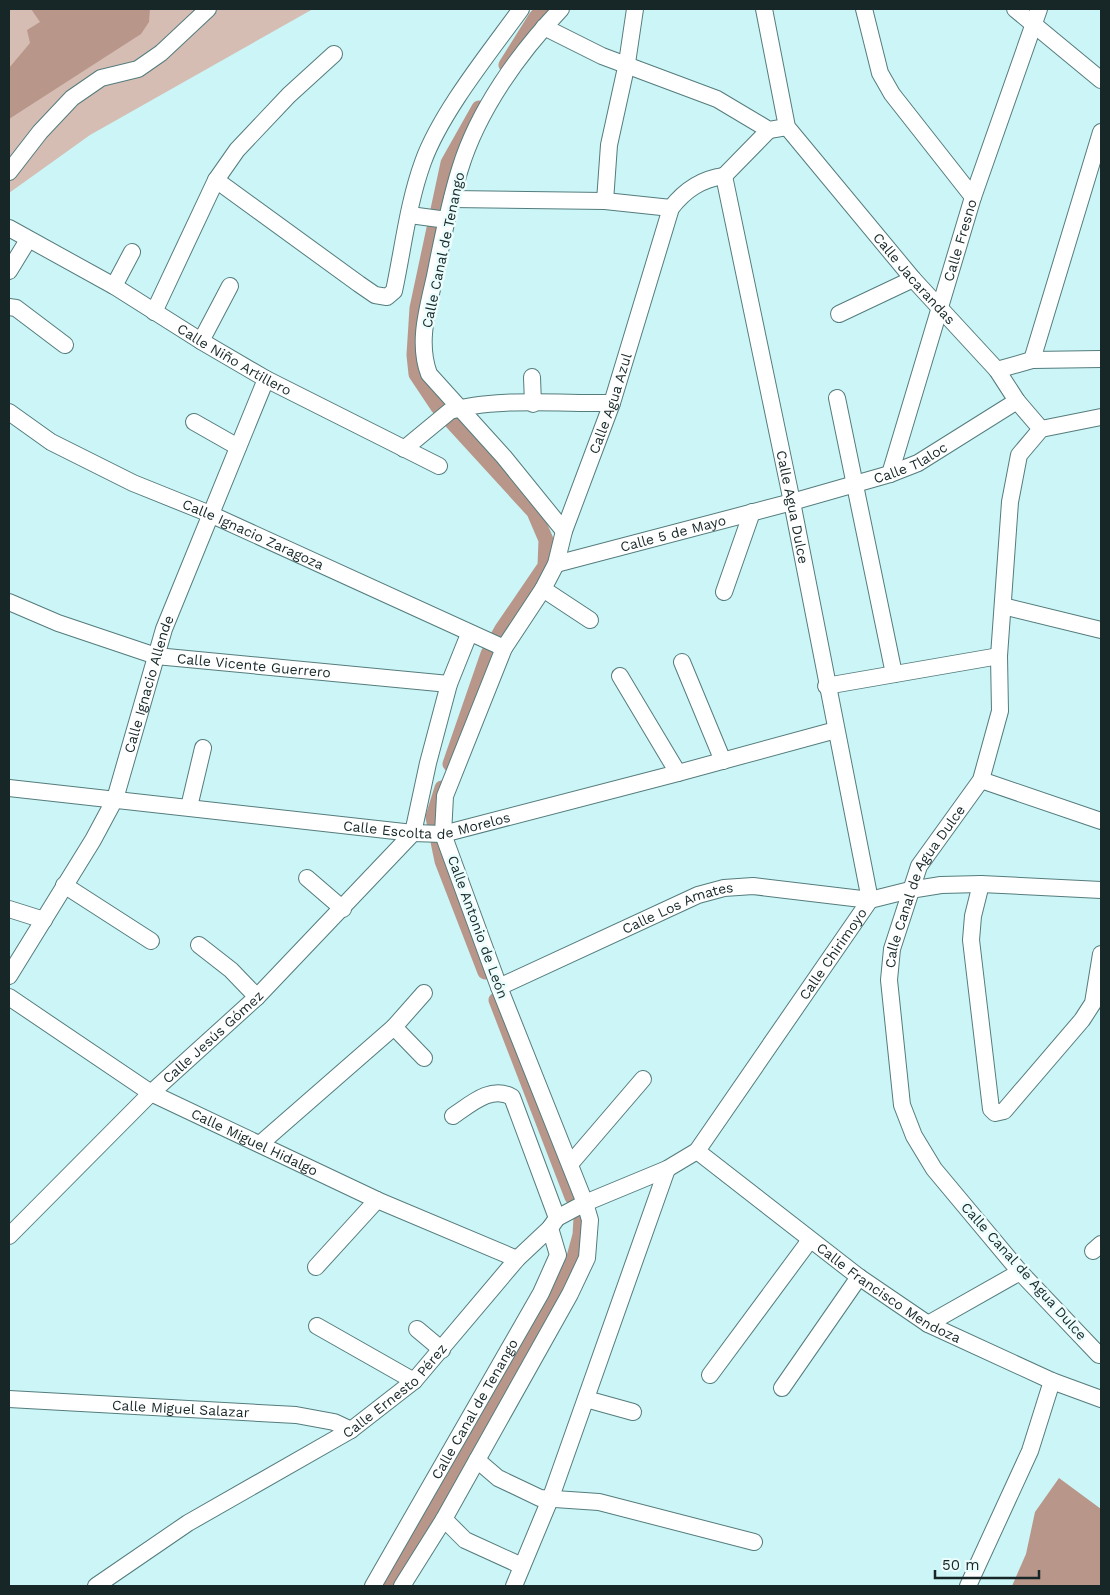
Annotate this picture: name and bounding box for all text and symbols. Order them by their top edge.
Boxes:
street label: Calle Canal de Tenango [419,171,467,329]
street label: Calle Fresno [940,197,980,283]
street label: Calle Jacarandas [870,229,959,327]
street label: Calle Niño Artillero [174,320,294,398]
street label: Calle Agua Azul [586,351,635,456]
street label: Calle Tlaloc [872,439,950,486]
street label: Calle Agua Dulce [773,449,812,565]
street label: Calle Ignacio Zaragoza [180,496,326,573]
street label: Calle 5 de Mayo [618,512,728,555]
street label: Calle Ignacio Allende [121,613,177,755]
street label: Calle Vicente Guerrero [176,650,332,681]
street label: Calle Canal de Agua Dulce [882,802,968,969]
street label: Calle Escolta de Morelos [342,809,512,842]
street label: Calle Antonio de León [445,853,511,1001]
street label: Calle Los Amates [620,879,734,937]
street label: Calle Chirimoyo [796,905,870,1003]
street label: Calle Jesús Gómez [159,987,267,1087]
street label: Calle Miguel Hidalgo [189,1105,321,1179]
street label: Calle Canal de Agua Dulce [958,1199,1090,1343]
street label: Calle Francisco Mendoza [814,1239,964,1346]
street label: Calle Canal de Tenango [428,1336,521,1482]
street label: Calle Ernesto Pérez [340,1341,450,1441]
street label: Calle Miguel Salazar [112,1397,250,1420]
scale bar [935,1548,1039,1580]
text: 50 m [942,1556,979,1574]

